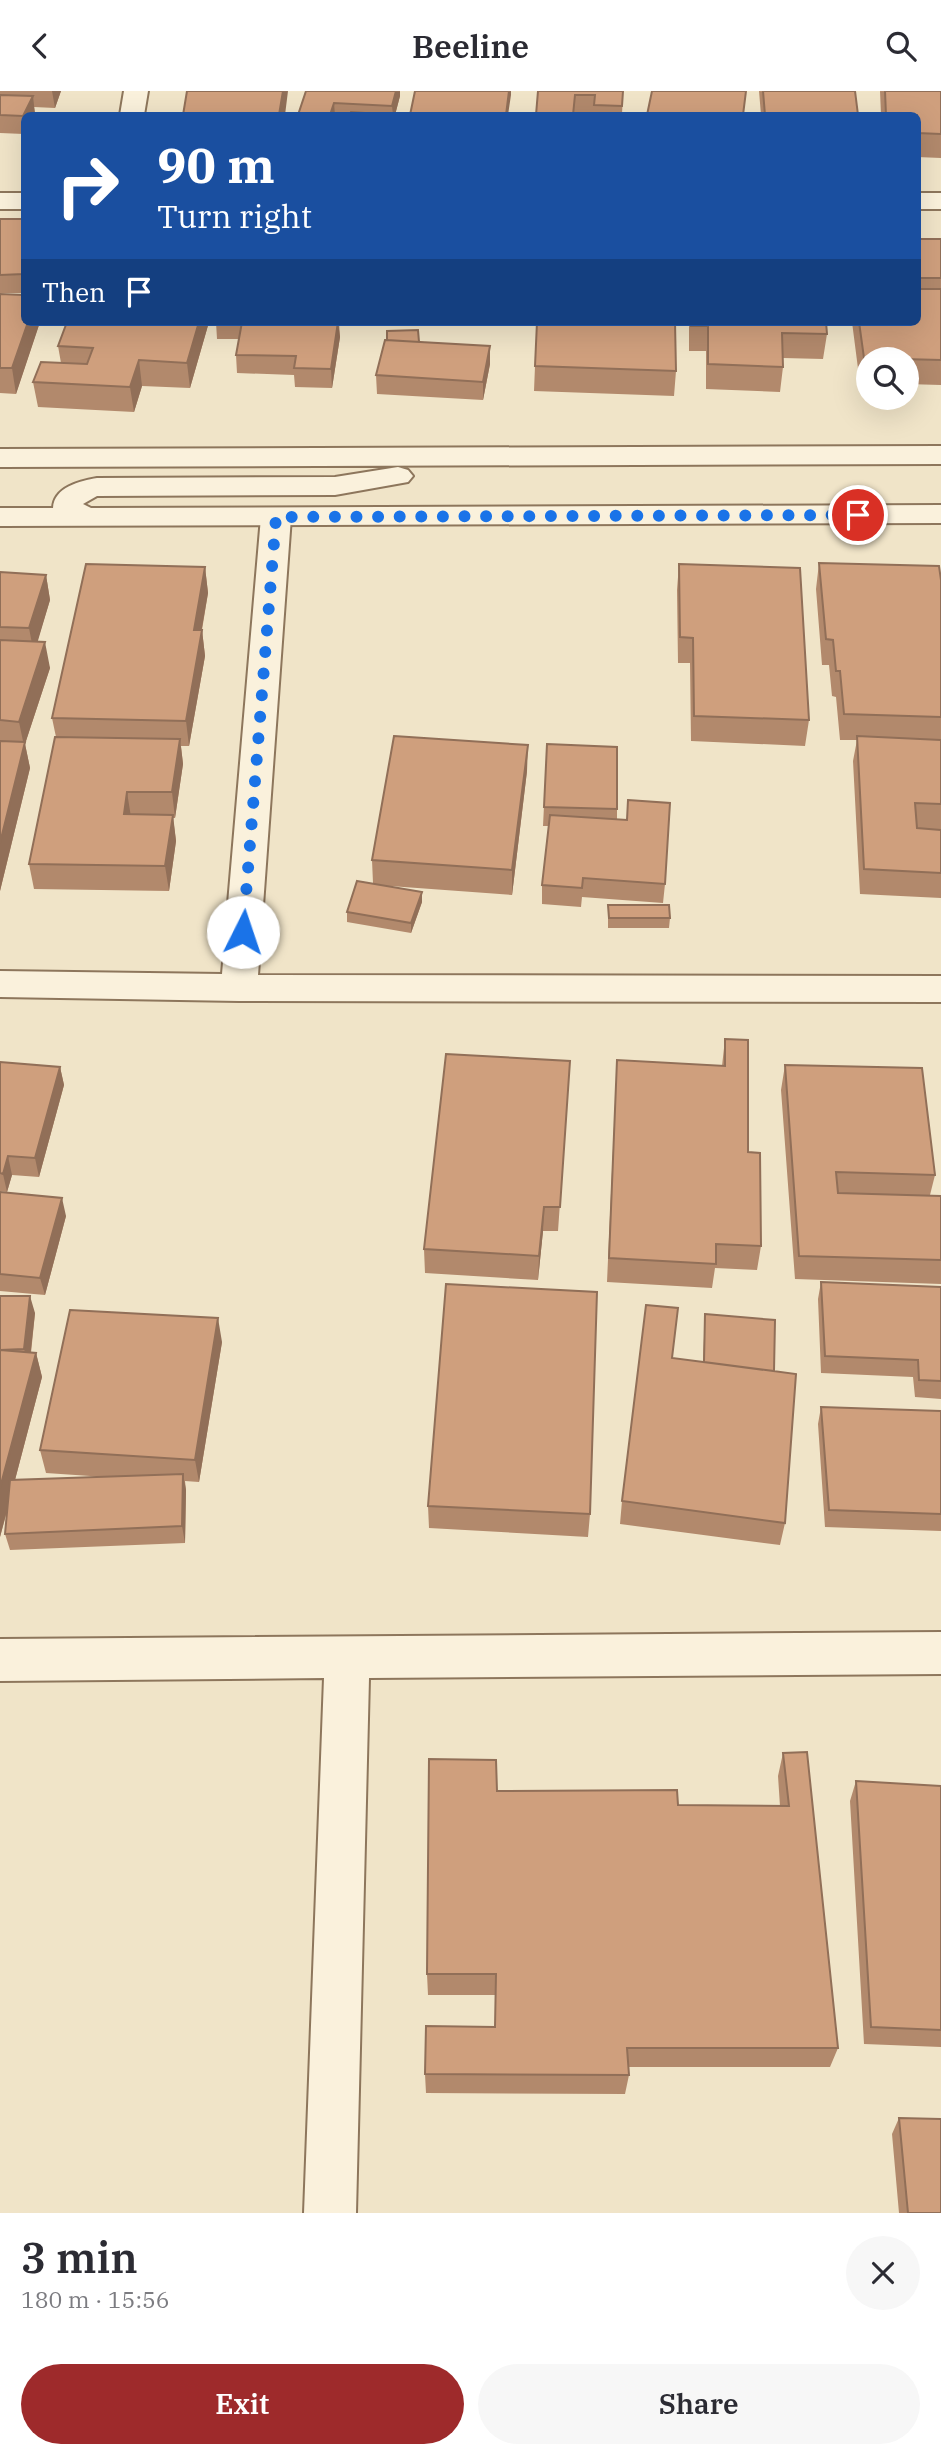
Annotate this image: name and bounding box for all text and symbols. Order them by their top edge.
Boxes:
text: Beeline [412,25,529,67]
icon: back [21,27,59,65]
icon: search [882,27,920,65]
text: 90 m [157,133,275,196]
icon: right [42,140,133,231]
text: Turn right [157,195,312,237]
icon: arrive [120,273,158,311]
text: Then [42,275,106,309]
map controls [856,347,919,410]
button: search [856,347,919,410]
pin [828,485,888,545]
icon: arrive [839,496,877,534]
position arrow [206,895,280,969]
text: 3 min [21,2230,138,2285]
button: close [846,2236,920,2310]
text: 180 m · 15:56 [21,2284,170,2314]
button: Exit [21,2364,464,2444]
button: Share [478,2364,920,2444]

